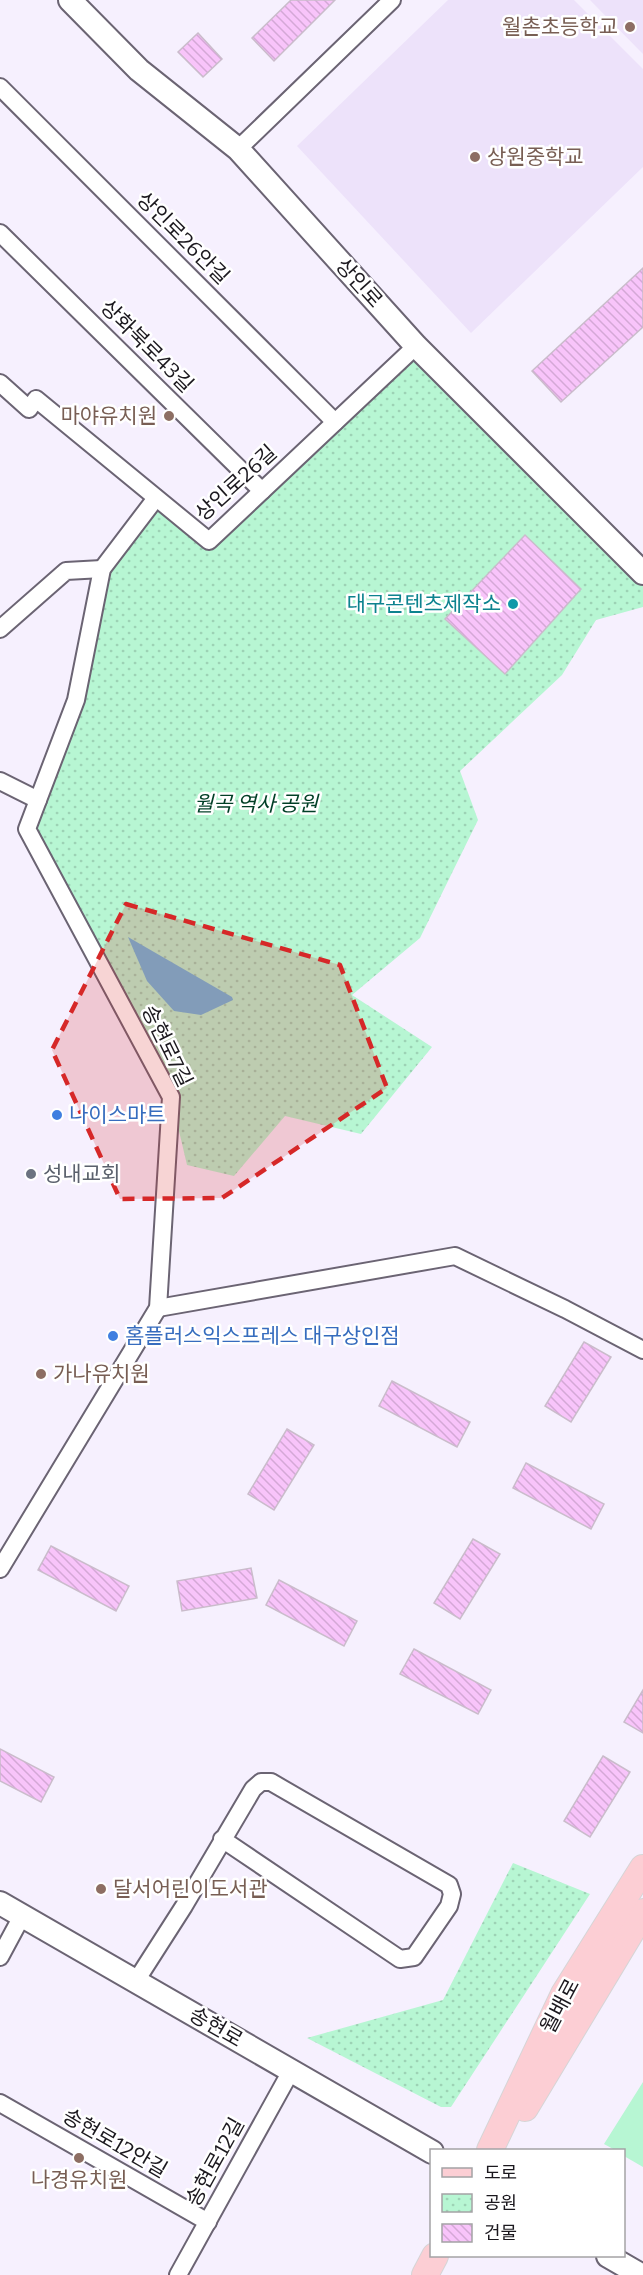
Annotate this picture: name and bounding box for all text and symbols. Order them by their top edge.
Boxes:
place label: 월촌초등학교 [502,14,618,40]
marker: 월촌초등학교 [623,20,637,34]
place label: 상원중학교 [487,144,584,170]
marker: 상원중학교 [468,150,482,164]
street label: 상인로26안길 [131,186,235,290]
street label: 상인로 [330,253,388,313]
street label: 상화북로43길 [95,294,199,398]
place label: 마야유치원 [60,403,157,429]
marker: 마야유치원 [162,409,176,423]
street label: 상인로26길 [190,440,282,526]
place label: 대구콘텐츠제작소 [346,591,501,617]
marker: 대구콘텐츠제작소 [506,597,520,611]
park label: 월곡 역사 공원 [194,791,320,817]
street label: 송현로7길 [136,1001,198,1091]
place label: 나이스마트 [69,1102,166,1128]
marker: 나이스마트 [50,1108,64,1122]
place label: 성내교회 [43,1161,120,1187]
marker: 성내교회 [24,1167,38,1181]
place label: 홈플러스익스프레스 대구상인점 [125,1323,400,1349]
marker: 홈플러스익스프레스 대구상인점 [106,1329,120,1343]
place label: 가나유치원 [53,1361,150,1387]
marker: 가나유치원 [34,1367,48,1381]
place label: 달서어린이도서관 [113,1876,268,1902]
marker: 달서어린이도서관 [94,1882,108,1896]
street label: 월배로 [535,1974,585,2038]
street label: 송현로 [184,2001,248,2053]
street label: 송현로12안길 [58,2103,172,2183]
street label: 송현로12길 [180,2113,250,2211]
legend [430,2149,625,2257]
marker: 나경유치원 [72,2151,86,2165]
text: 도로 [484,2162,517,2184]
place label: 나경유치원 [31,2167,127,2193]
text: 공원 [484,2192,517,2214]
text: 건물 [484,2222,517,2244]

